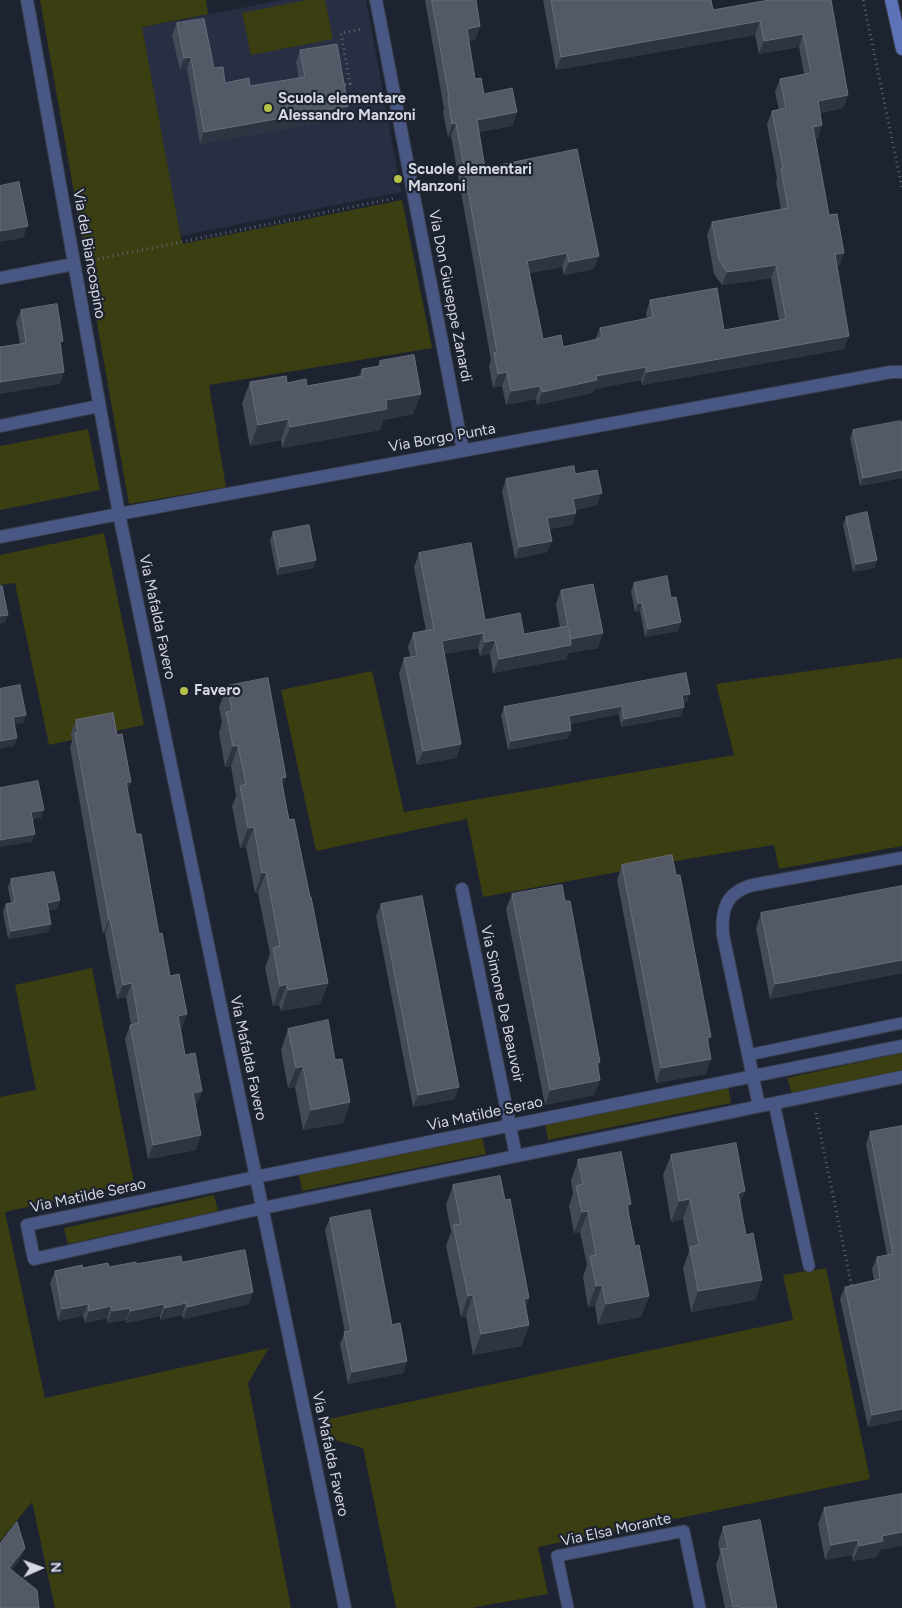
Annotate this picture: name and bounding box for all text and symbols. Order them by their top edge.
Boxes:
place label: Scuola elementare Alessandro Manzoni [278,90,416,125]
marker: Scuola elementare Alessandro Manzoni [262,102,274,114]
place label: Scuole elementari Manzoni [408,161,532,196]
marker: Scuole elementari Manzoni [392,173,404,185]
street label: Via del Biancospino [69,188,109,320]
street label: Via Don Giuseppe Zanardi [424,208,476,384]
street label: Via Borgo Punta [387,420,497,456]
street label: Via Mafalda Favero [135,553,179,681]
place label: Favero [194,682,241,700]
marker: Favero [178,685,190,697]
street label: Via Simone De Beauvoir [477,924,527,1084]
street label: Via Mafalda Favero [226,994,270,1122]
street label: Via Matilde Serao [426,1093,544,1135]
street label: Via Matilde Serao [29,1175,147,1217]
street label: Via Mafalda Favero [308,1390,352,1518]
street label: Via Elsa Morante [559,1510,673,1550]
north arrow [15,1543,65,1593]
text: N [47,1562,64,1573]

